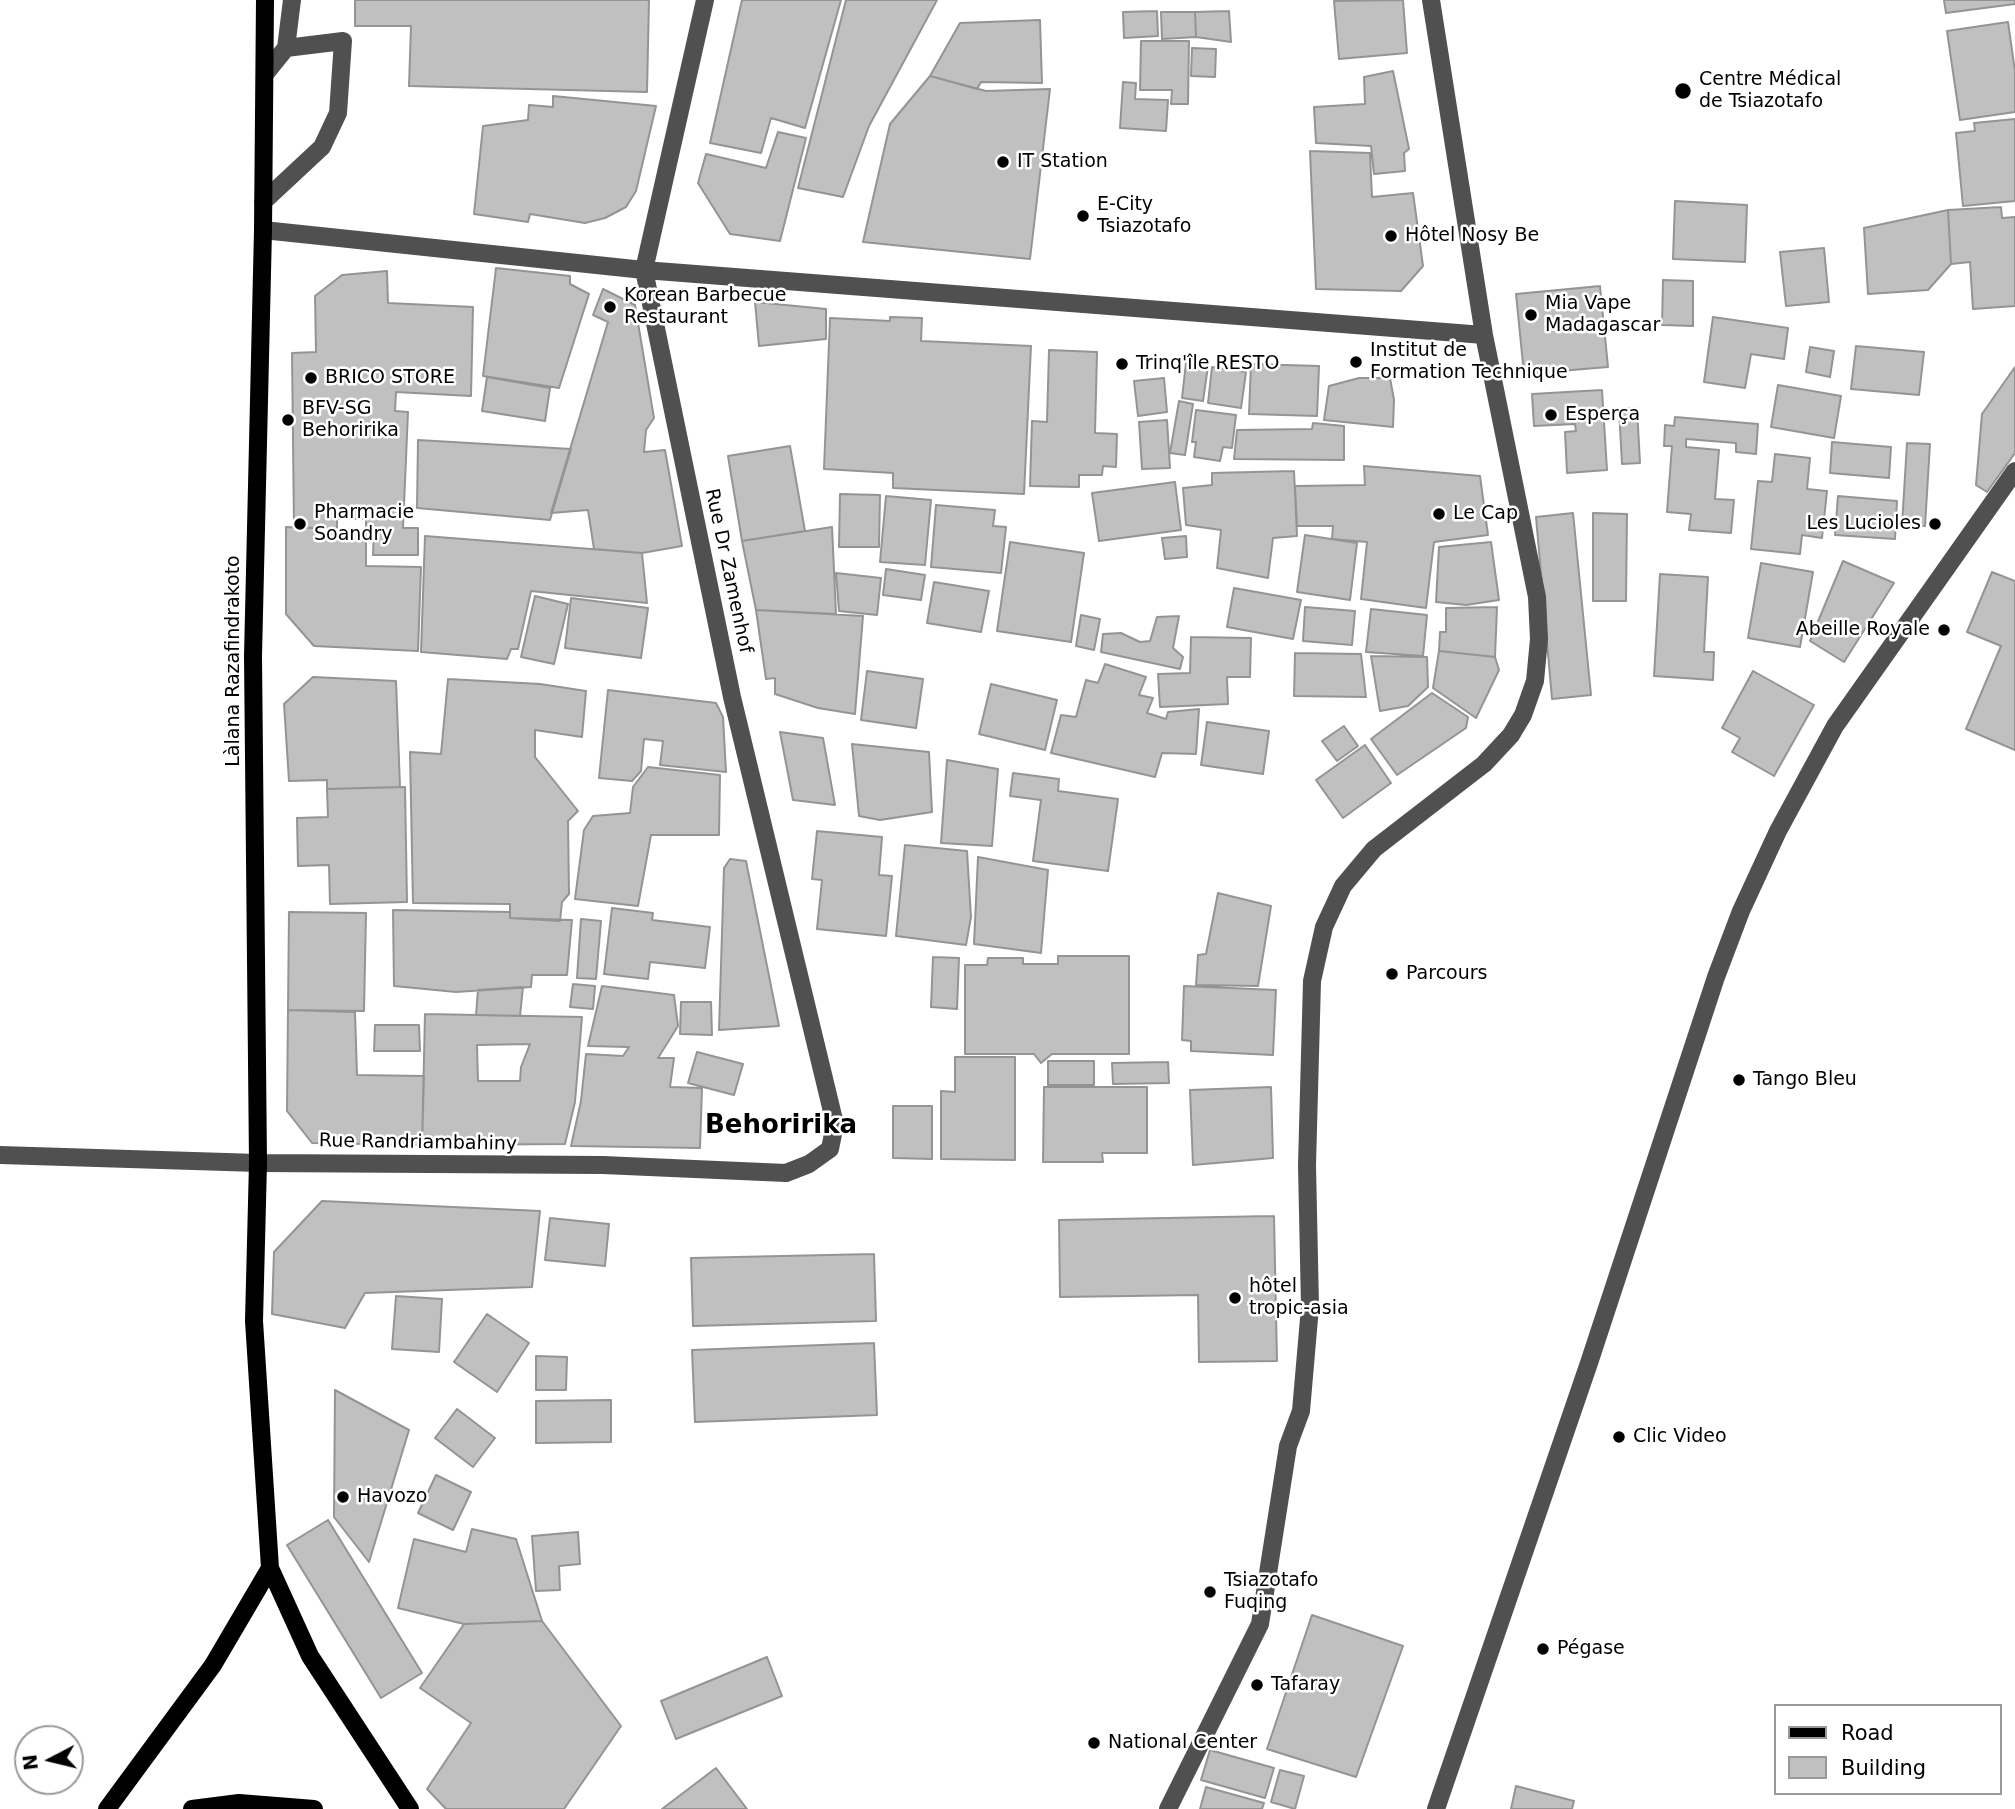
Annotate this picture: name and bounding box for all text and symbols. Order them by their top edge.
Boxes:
place label: Centre Médical de Tsiazotafo [1699,69,1841,113]
marker: Centre Médical de Tsiazotafo [1673,81,1693,101]
place label: IT Station [1017,151,1108,173]
marker: IT Station [995,154,1011,170]
place label: E-City Tsiazotafo [1097,194,1191,238]
marker: E-City Tsiazotafo [1075,208,1091,224]
place label: Hôtel Nosy Be [1405,225,1539,247]
marker: Hôtel Nosy Be [1383,228,1399,244]
place label: Korean Barbecue Restaurant [624,285,786,329]
place label: Mia Vape Madagascar [1545,293,1660,337]
marker: Korean Barbecue Restaurant [602,299,618,315]
marker: Mia Vape Madagascar [1523,307,1539,323]
place label: Institut de Formation Technique [1370,340,1568,384]
place label: Trinq'île RESTO [1136,353,1279,375]
marker: Institut de Formation Technique [1348,354,1364,370]
marker: Trinq'île RESTO [1114,356,1130,372]
place label: BRICO STORE [325,367,455,389]
marker: BRICO STORE [303,370,319,386]
place label: BFV-SG Behoririka [302,398,399,442]
place label: Esperça [1565,404,1640,426]
marker: Esperça [1543,407,1559,423]
marker: BFV-SG Behoririka [280,412,296,428]
street label: Rue Dr Zamenhof [699,487,757,655]
place label: Pharmacie Soandry [314,502,414,546]
place label: Le Cap [1453,503,1518,525]
marker: Le Cap [1431,506,1447,522]
place label: Les Lucioles [1807,513,1921,535]
marker: Pharmacie Soandry [292,516,308,532]
marker: Les Lucioles [1927,516,1943,532]
street label: Làlana Razafindrakoto [223,555,245,767]
place label: Abeille Royale [1796,619,1930,641]
marker: Abeille Royale [1936,622,1952,638]
place label: Parcours [1406,963,1487,985]
marker: Parcours [1384,966,1400,982]
place label: Tango Bleu [1753,1069,1857,1091]
marker: Tango Bleu [1731,1072,1747,1088]
district label: Behoririka [705,1110,857,1142]
street label: Rue Randriambahiny [319,1130,517,1156]
place label: hôtel tropic-asia [1249,1276,1349,1320]
marker: hôtel tropic-asia [1227,1290,1243,1306]
place label: Clic Video [1633,1426,1727,1448]
marker: Clic Video [1611,1429,1627,1445]
place label: Havozo [357,1486,427,1508]
marker: Havozo [335,1489,351,1505]
place label: Tsiazotafo Fuqing [1224,1570,1318,1614]
marker: Tsiazotafo Fuqing [1202,1584,1218,1600]
place label: Pégase [1557,1638,1625,1660]
marker: Pégase [1535,1641,1551,1657]
place label: Tafaray [1271,1674,1340,1696]
marker: Tafaray [1249,1677,1265,1693]
legend [1773,1704,2001,1795]
text: Road [1841,1721,1894,1745]
north arrow [14,1725,84,1795]
place label: National Center [1108,1732,1257,1754]
marker: National Center [1086,1735,1102,1751]
text: N [18,1753,42,1772]
text: Building [1841,1756,1926,1780]

